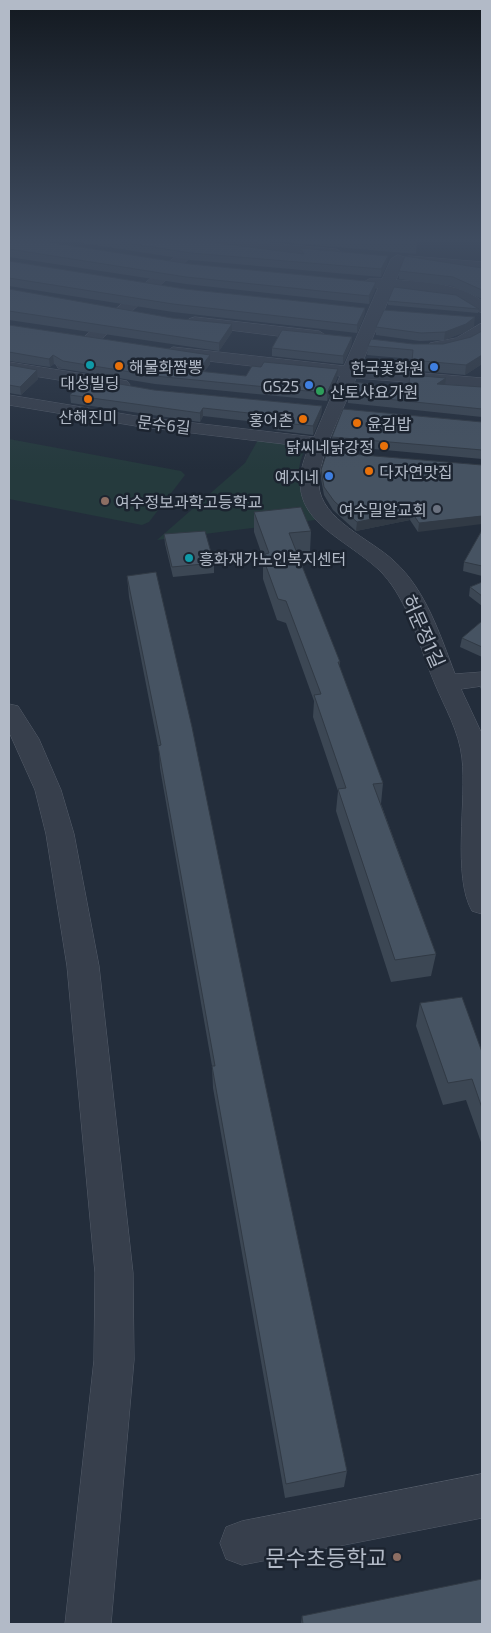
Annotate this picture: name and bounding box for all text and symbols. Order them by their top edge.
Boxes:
place label: 해물화짬뽕 [129,357,203,376]
place label: 한국꽃화원 [350,358,424,377]
marker: 대성빌딩 [84,359,96,371]
marker: 해물화짬뽕 [113,360,125,372]
marker: 한국꽃화원 [428,361,440,373]
place label: 대성빌딩 [61,373,119,392]
place label: GS25 [262,376,299,395]
marker: GS25 [303,379,315,391]
place label: 산토샤요가원 [330,382,418,401]
marker: 산토샤요가원 [314,385,326,397]
marker: 산해진미 [82,393,94,405]
place label: 산해진미 [59,407,117,426]
place label: 홍어촌 [249,410,293,429]
street label: 문수6길 [136,411,192,437]
marker: 홍어촌 [297,413,309,425]
place label: 윤김밥 [367,414,411,433]
marker: 윤김밥 [351,417,363,429]
place label: 닭씨네닭강정 [286,437,374,456]
marker: 닭씨네닭강정 [378,440,390,452]
place label: 다자연맛집 [379,462,453,481]
marker: 다자연맛집 [363,465,375,477]
place label: 예지네 [275,467,319,486]
marker: 예지네 [323,470,335,482]
place label: 여수정보과학고등학교 [115,492,262,511]
marker: 여수정보과학고등학교 [99,495,111,507]
place label: 여수밀알교회 [339,500,427,519]
marker: 여수밀알교회 [431,503,443,515]
place label: 흥화재가노인복지센터 [199,549,346,568]
marker: 흥화재가노인복지센터 [183,552,195,564]
street label: 허문정1길 [398,591,450,671]
place label: 문수초등학교 [266,1544,387,1570]
marker: 문수초등학교 [391,1551,403,1563]

